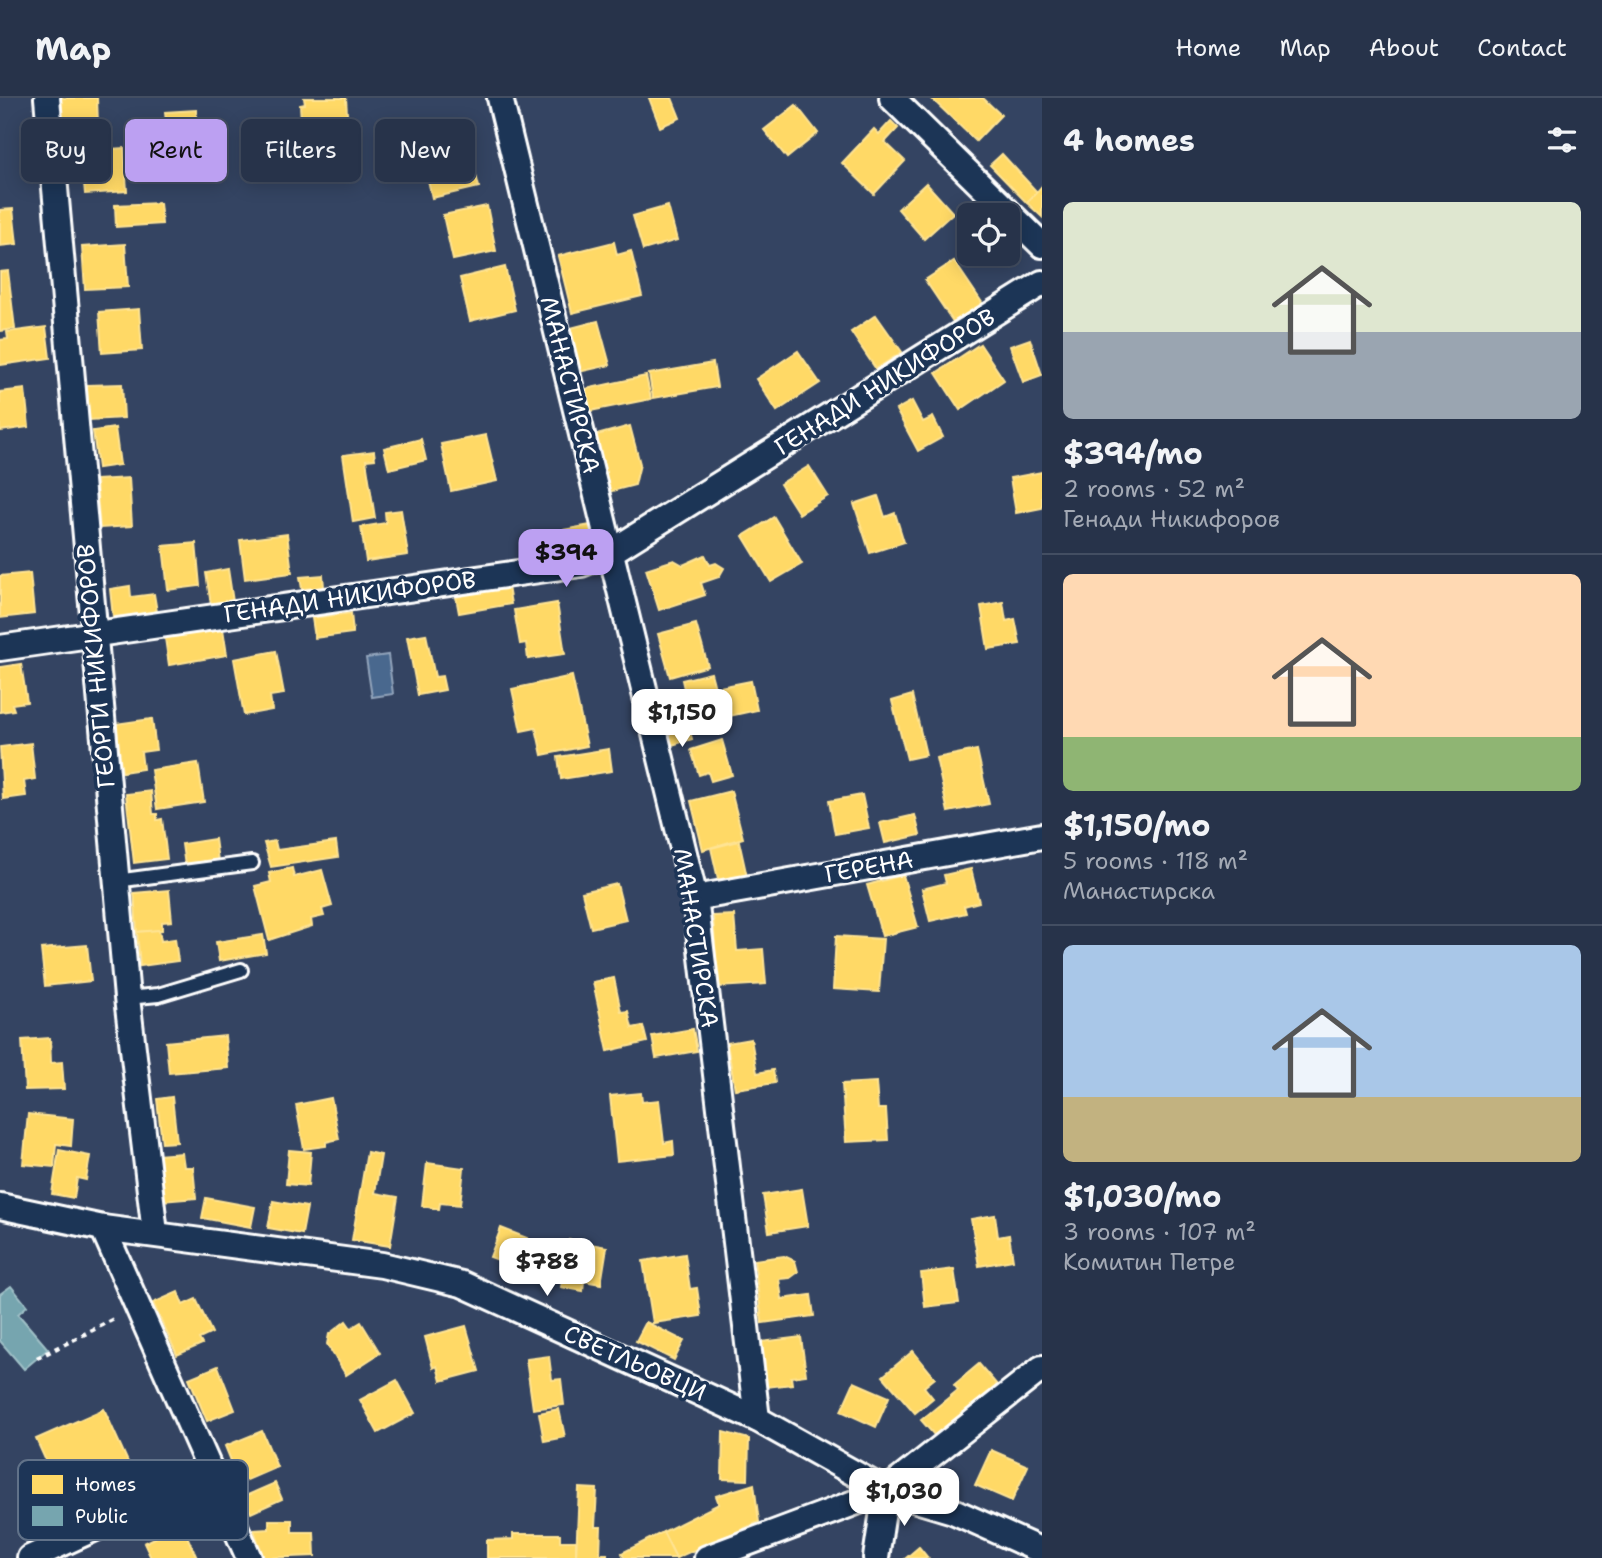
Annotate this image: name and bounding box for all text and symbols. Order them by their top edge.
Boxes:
text: Map [35,26,111,71]
text: Home [1175,32,1241,64]
text: Map [1279,32,1331,64]
text: About [1369,32,1439,64]
text: Contact [1477,32,1567,64]
chip: Buy [21,119,111,182]
chip: Rent [125,119,227,182]
chip: Filters [241,119,361,182]
chip: New [375,119,475,182]
text: 4 homes [1063,120,1195,161]
icon: filters [1543,121,1581,159]
map controls [957,203,1020,266]
button: locate [957,203,1020,266]
icon: home [1259,247,1385,373]
street label: МАНАСТИРСКА [533,293,607,477]
street label: ГЕНАДИ НИКИФОРОВ [769,301,1001,463]
text: $394/mo [1063,433,1203,474]
text: 2 rooms · 52 m² [1063,474,1245,504]
text: Генади Никифоров [1063,504,1280,534]
pin: $394 [525,530,607,589]
text: $394 [534,537,598,567]
street label: ГЕОРГИ НИКИФОРОВ [69,542,123,790]
street label: ГЕНАДИ НИКИФОРОВ [222,563,478,631]
icon: home [1259,619,1385,745]
pin: $1,150 [625,690,739,749]
text: $1,150 [647,697,717,727]
text: $1,150/mo [1063,805,1210,846]
street label: ГЕРЕНА [822,843,916,891]
street label: МАНАСТИРСКА [666,846,726,1030]
text: 5 rooms · 118 m² [1063,846,1248,876]
text: Манастирска [1063,876,1215,906]
icon: home [1259,990,1385,1116]
text: $1,030/mo [1063,1176,1221,1217]
text: 3 rooms · 107 m² [1063,1217,1256,1247]
pin: $788 [506,1238,588,1298]
text: $788 [515,1246,579,1276]
text: Комитин Петре [1063,1247,1236,1277]
street label: СВЕТЛЬОВЦИ [559,1317,711,1409]
legend [18,1460,248,1540]
pin: $1,030 [847,1468,961,1528]
text: Homes [75,1472,136,1497]
text: $1,030 [865,1476,943,1506]
text: Public [75,1504,128,1529]

